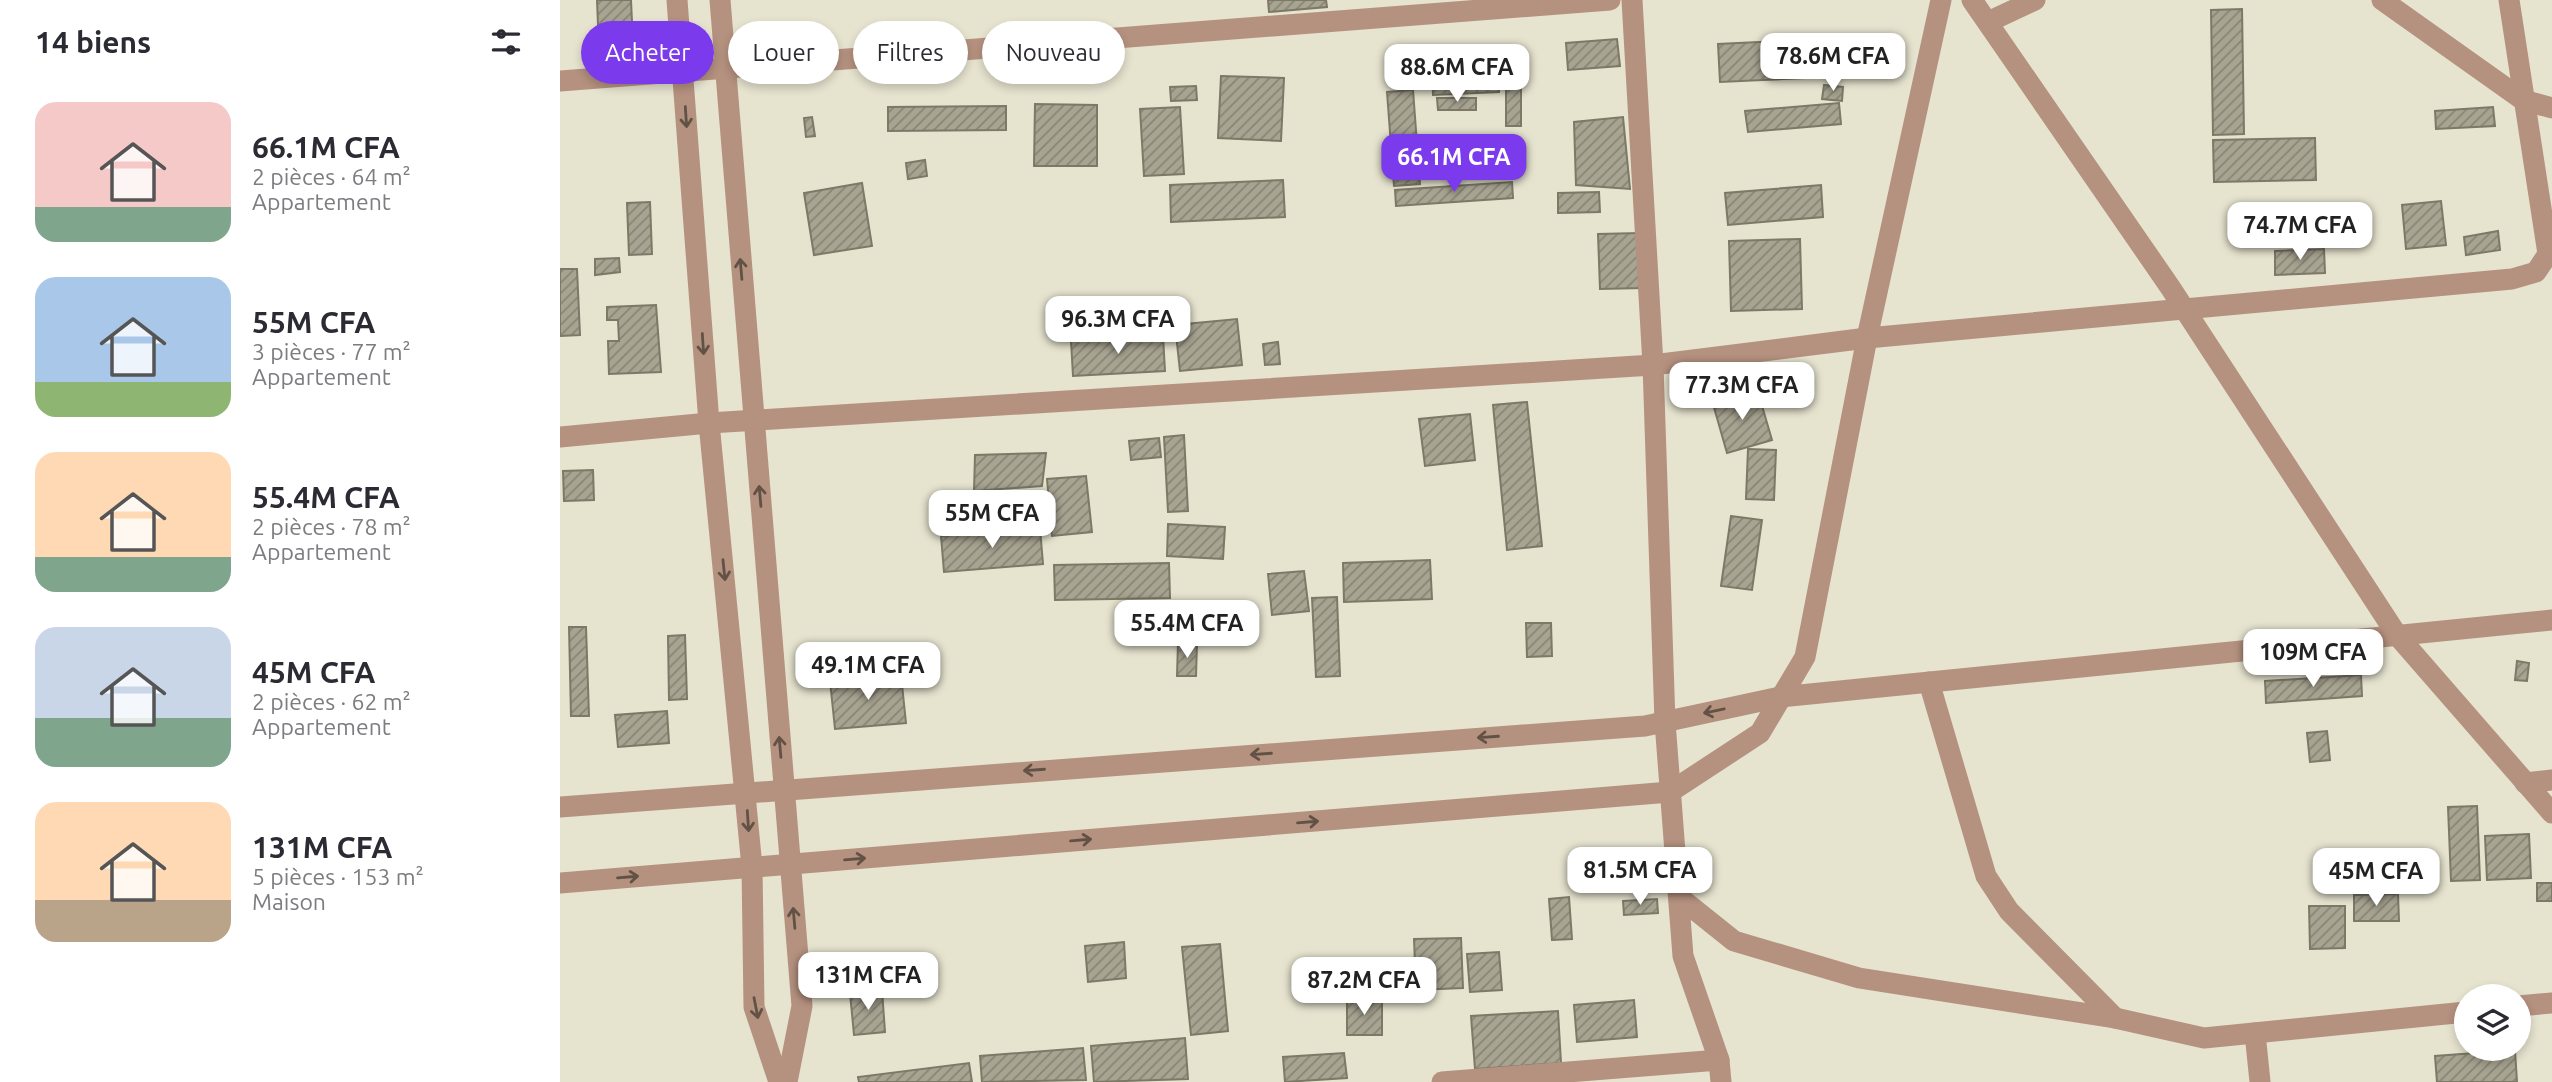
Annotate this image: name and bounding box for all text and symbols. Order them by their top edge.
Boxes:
chip: Acheter [581,21,714,84]
chip: Louer [728,21,839,84]
chip: Filtres [853,21,968,84]
chip: Nouveau [982,21,1125,84]
icon: filters [487,23,525,61]
text: 14 biens [35,25,151,59]
pin: 78.6M CFA [1753,34,1913,93]
text: 78.6M CFA [1776,43,1890,68]
pin: 88.6M CFA [1377,44,1537,104]
text: 88.6M CFA [1400,54,1514,79]
one-way arrow [680,105,693,128]
icon: home [91,130,175,214]
text: 66.1M CFA [252,130,400,164]
pin: 66.1M CFA [1374,134,1534,194]
text: 66.1M CFA [1397,144,1511,169]
text: 2 pièces · 64 m² [252,164,411,189]
text: Appartement [252,189,391,214]
pin: 74.7M CFA [2220,202,2380,262]
text: 74.7M CFA [2243,212,2357,237]
one-way arrow [735,258,748,281]
pin: 96.3M CFA [1038,296,1198,356]
icon: home [91,305,175,389]
text: 55M CFA [252,305,375,339]
text: 96.3M CFA [1061,306,1175,331]
one-way arrow [697,332,710,355]
text: 3 pièces · 77 m² [252,339,411,364]
pin: 77.3M CFA [1662,362,1822,422]
text: Appartement [252,364,391,389]
text: 77.3M CFA [1685,372,1799,397]
icon: home [91,480,175,564]
text: 55.4M CFA [252,480,400,514]
one-way arrow [753,485,766,508]
pin: 55M CFA [927,490,1057,550]
text: 55M CFA [945,500,1039,525]
text: 2 pièces · 78 m² [252,514,411,539]
text: Appartement [252,539,391,564]
one-way arrow [717,558,730,581]
pin: 55.4M CFA [1107,600,1267,660]
text: 55.4M CFA [1130,610,1244,635]
pin: 109M CFA [2241,630,2385,689]
text: 109M CFA [2259,639,2367,664]
pin: 49.1M CFA [788,642,948,702]
text: 49.1M CFA [811,652,925,677]
icon: home [91,655,175,739]
text: 45M CFA [252,655,375,689]
text: 2 pièces · 62 m² [252,689,411,714]
one-way arrow [1703,705,1726,719]
text: Appartement [252,714,391,739]
one-way arrow [1477,731,1500,744]
one-way arrow [773,736,786,759]
one-way arrow [1251,748,1273,761]
one-way arrow [1023,764,1046,777]
one-way arrow [742,809,755,832]
one-way arrow [1296,815,1319,828]
icon: home [91,830,175,914]
text: 131M CFA [252,830,392,864]
one-way arrow [1070,833,1092,846]
pin: 81.5M CFA [1560,848,1720,907]
pin: 45M CFA [2311,848,2441,908]
one-way arrow [843,852,866,865]
text: 81.5M CFA [1583,857,1697,882]
text: 45M CFA [2329,858,2423,883]
text: 5 pièces · 153 m² [252,864,424,889]
one-way arrow [616,870,639,883]
text: Maison [252,889,326,914]
one-way arrow [788,907,801,930]
pin: 131M CFA [796,953,940,1012]
pin: 87.2M CFA [1284,958,1444,1017]
text: 131M CFA [814,962,922,987]
text: 87.2M CFA [1307,967,1421,992]
map controls [2454,984,2531,1061]
button: layers [2454,984,2531,1061]
one-way arrow [751,997,764,1019]

